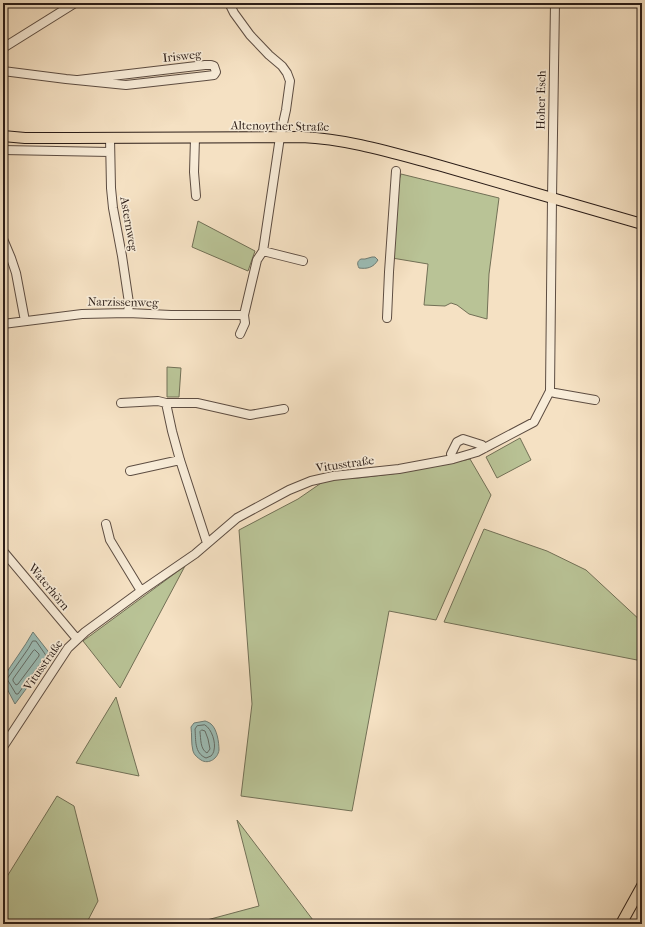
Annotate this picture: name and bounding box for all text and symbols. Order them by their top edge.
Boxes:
street label: Irisweg [162,47,203,65]
street label: Hoher Esch [533,70,549,130]
street label: Altenoyther Straße [230,118,329,134]
street label: Asternweg [117,195,141,253]
street label: Narzissenweg [87,294,159,310]
street label: Vitusstraße [314,453,375,475]
street label: Waterhörn [25,560,73,613]
street label: Vitusstraße [20,637,66,694]

